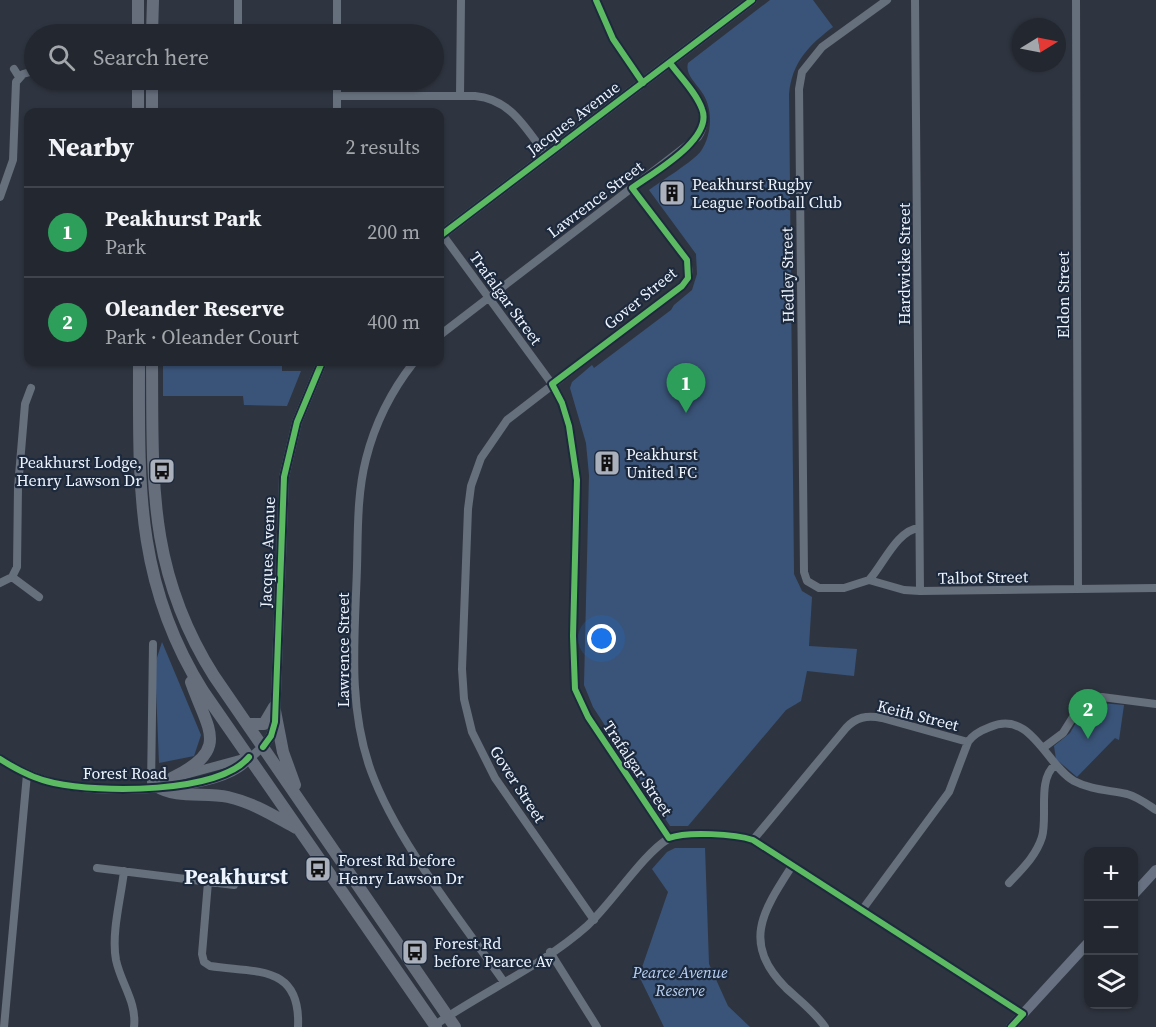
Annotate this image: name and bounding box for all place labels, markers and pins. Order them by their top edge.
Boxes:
place label: Peakhurst Rugby League Football Club [692,173,842,213]
building icon: Peakhurst Rugby League Football Club [657,178,687,208]
pin: 1 [666,364,706,413]
place label: Peakhurst United FC [626,443,698,483]
building icon: Peakhurst United FC [592,448,622,478]
place label: Peakhurst Lodge, Henry Lawson Dr [16,451,142,491]
bus stop icon: Peakhurst Lodge, Henry Lawson Dr [147,456,177,486]
pin: 2 [1068,690,1108,739]
place label: Forest Rd before Henry Lawson Dr [338,849,464,889]
bus stop icon: Forest Rd before Henry Lawson Dr [303,854,333,884]
place label: Forest Rd before Pearce Av [434,932,553,972]
bus stop icon: Forest Rd before Pearce Av [400,937,430,967]

